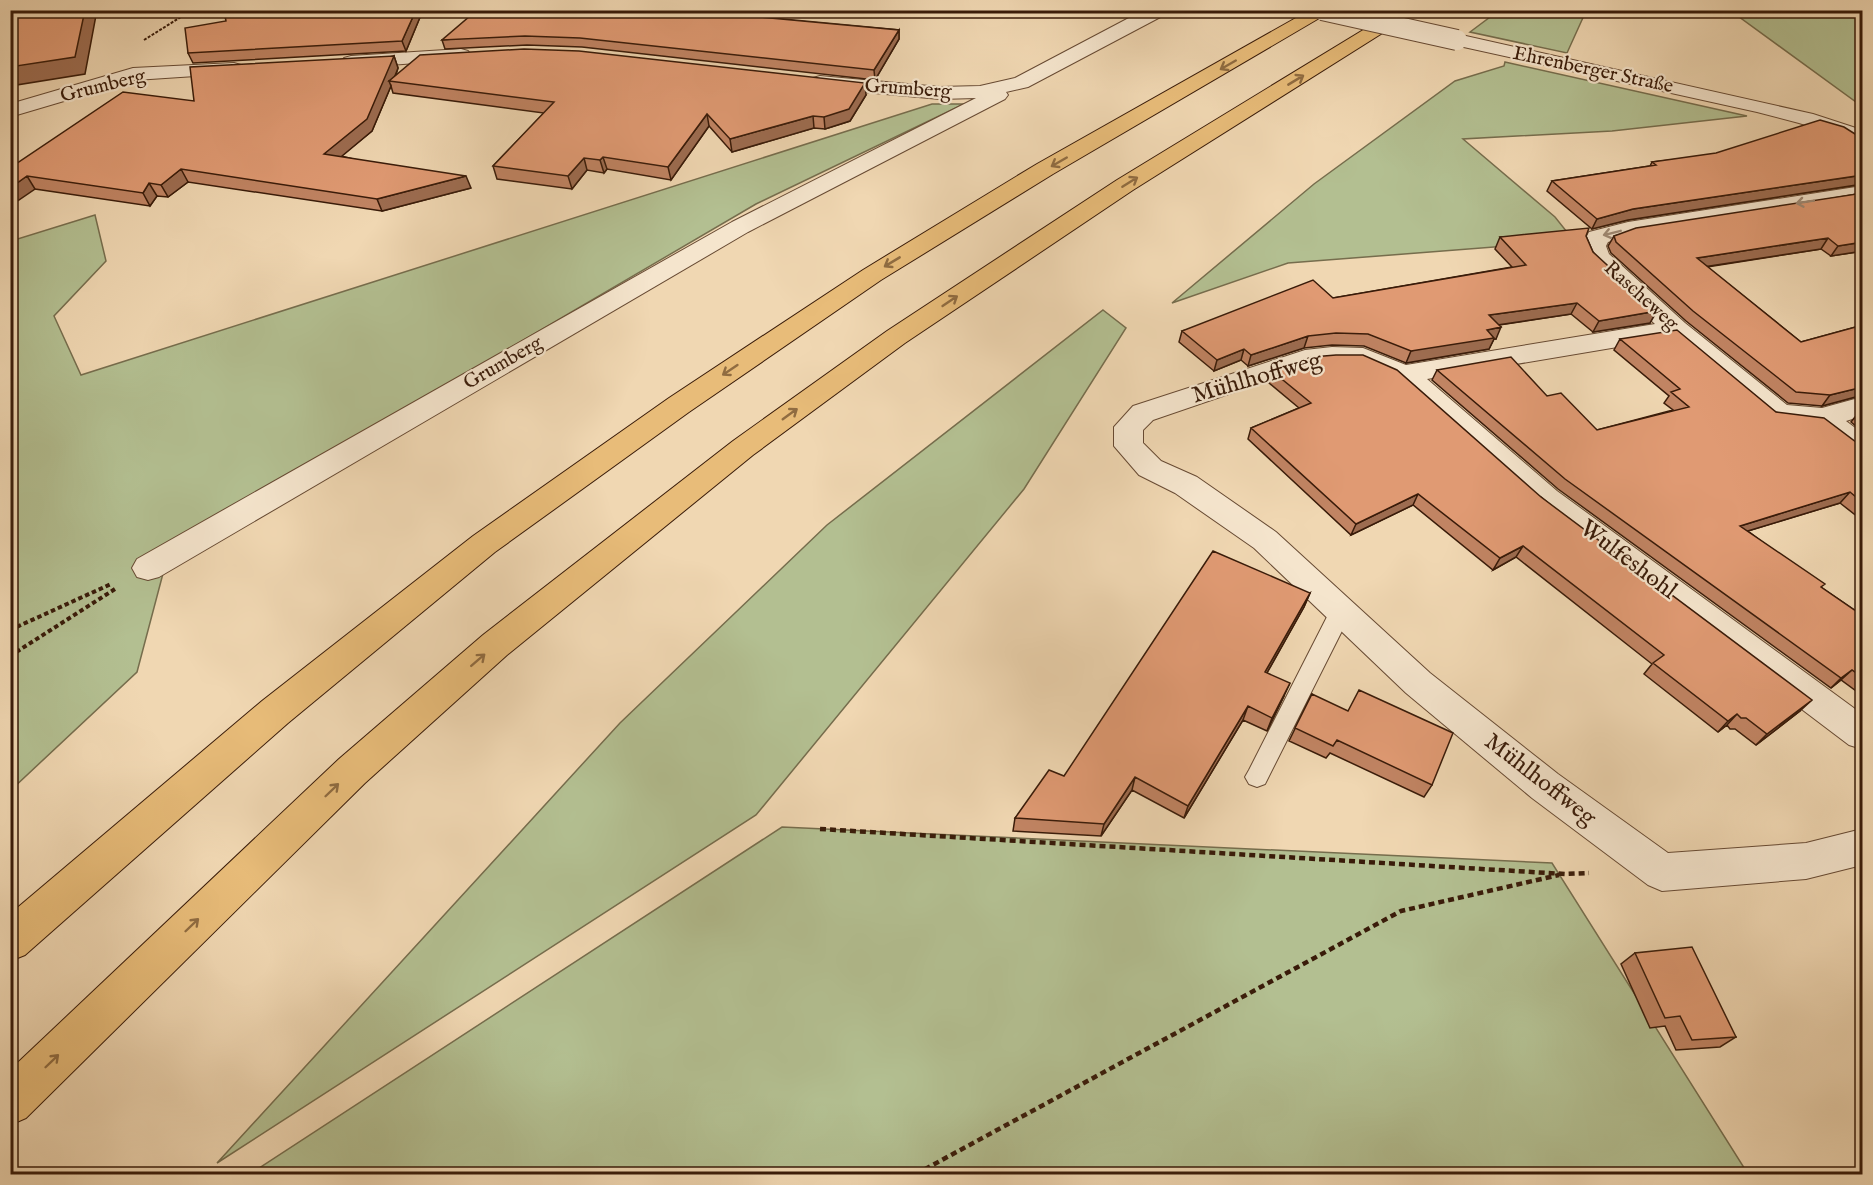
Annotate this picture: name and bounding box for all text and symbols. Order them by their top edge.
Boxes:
street label: Ehrenberger Straße [1511,41,1675,99]
one-way arrow [1220,59,1237,71]
street label: Grumberg [58,63,149,109]
street label: Grumberg [864,73,953,105]
one-way arrow [1287,74,1304,86]
one-way arrow [1051,156,1068,168]
one-way arrow [1121,175,1138,188]
one-way arrow [1795,196,1815,207]
one-way arrow [1603,228,1622,240]
street label: Rascheweg [1598,256,1684,337]
one-way arrow [884,257,901,269]
one-way arrow [941,295,958,308]
street label: Grumberg [459,330,548,396]
street label: Mühlhoffweg [1188,344,1326,411]
one-way arrow [722,364,739,376]
one-way arrow [782,408,798,420]
street label: Wulfeshohl [1573,513,1683,607]
one-way arrow [470,653,485,667]
street label: Mühlhoffweg [1478,727,1603,834]
one-way arrow [325,782,340,797]
one-way arrow [184,917,199,932]
one-way arrow [45,1054,60,1068]

